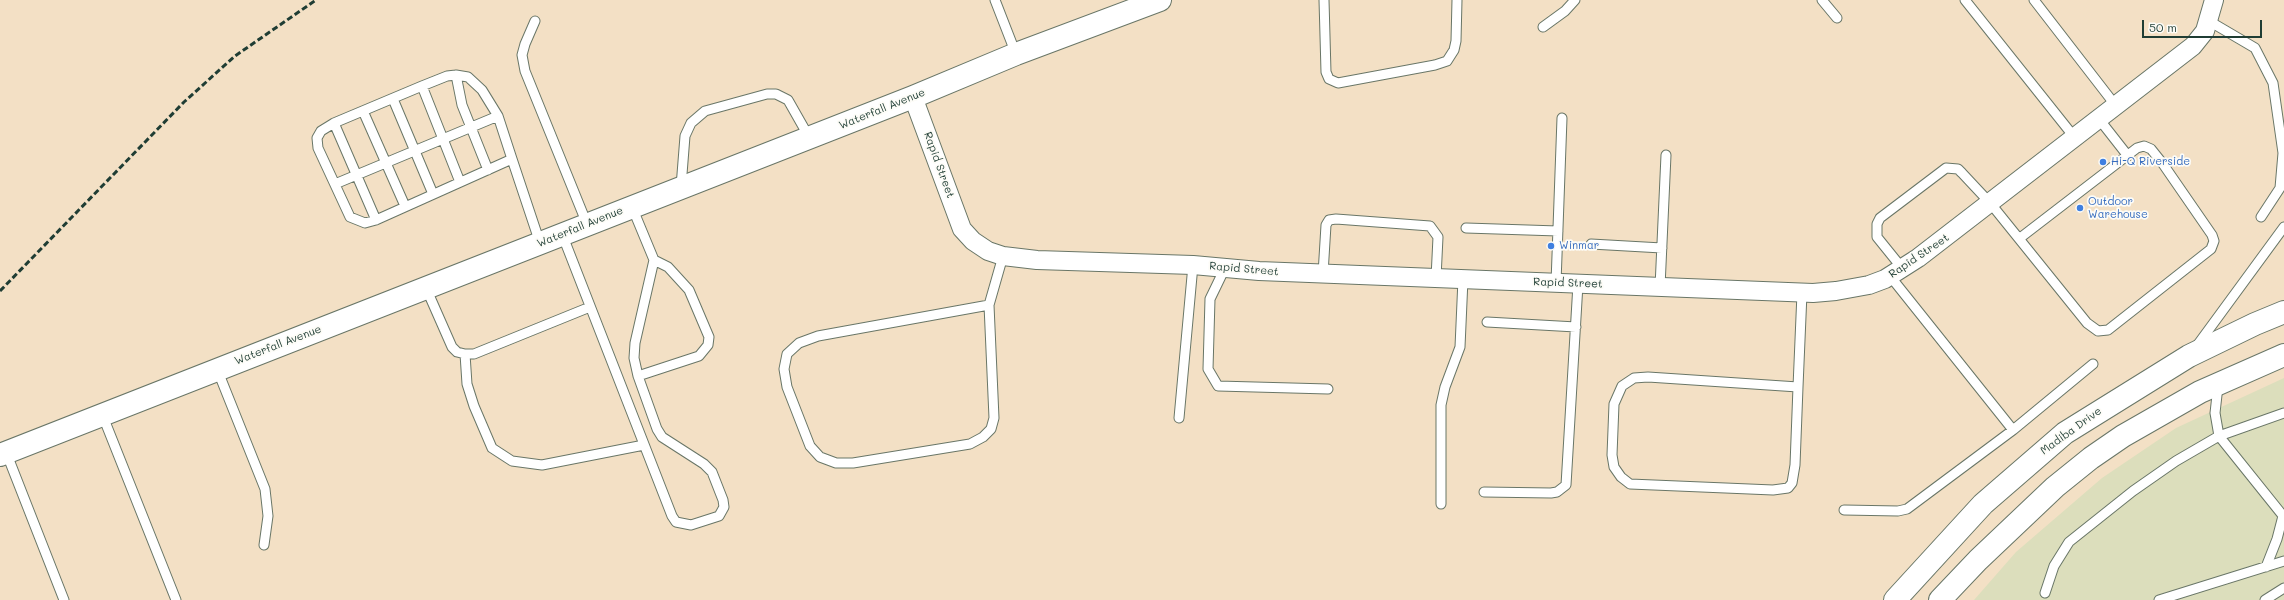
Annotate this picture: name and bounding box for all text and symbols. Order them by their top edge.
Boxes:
scale bar [2144,12,2264,38]
text: 50 m [2149,19,2177,35]
street label: Waterfall Avenue [837,86,927,132]
street label: Rapid Street [921,130,957,200]
place label: Hi-Q Riverside [2111,155,2190,169]
marker: Hi-Q Riverside [2098,157,2108,167]
place label: Outdoor Warehouse [2088,195,2148,221]
marker: Outdoor Warehouse [2075,203,2085,213]
street label: Waterfall Avenue [535,204,625,250]
street label: Rapid Street [1886,231,1952,281]
place label: Winmar [1559,239,1599,253]
marker: Winmar [1546,241,1556,251]
street label: Rapid Street [1209,259,1279,279]
street label: Rapid Street [1533,275,1603,291]
street label: Waterfall Avenue [233,322,323,368]
street label: Madiba Drive [2038,404,2104,458]

